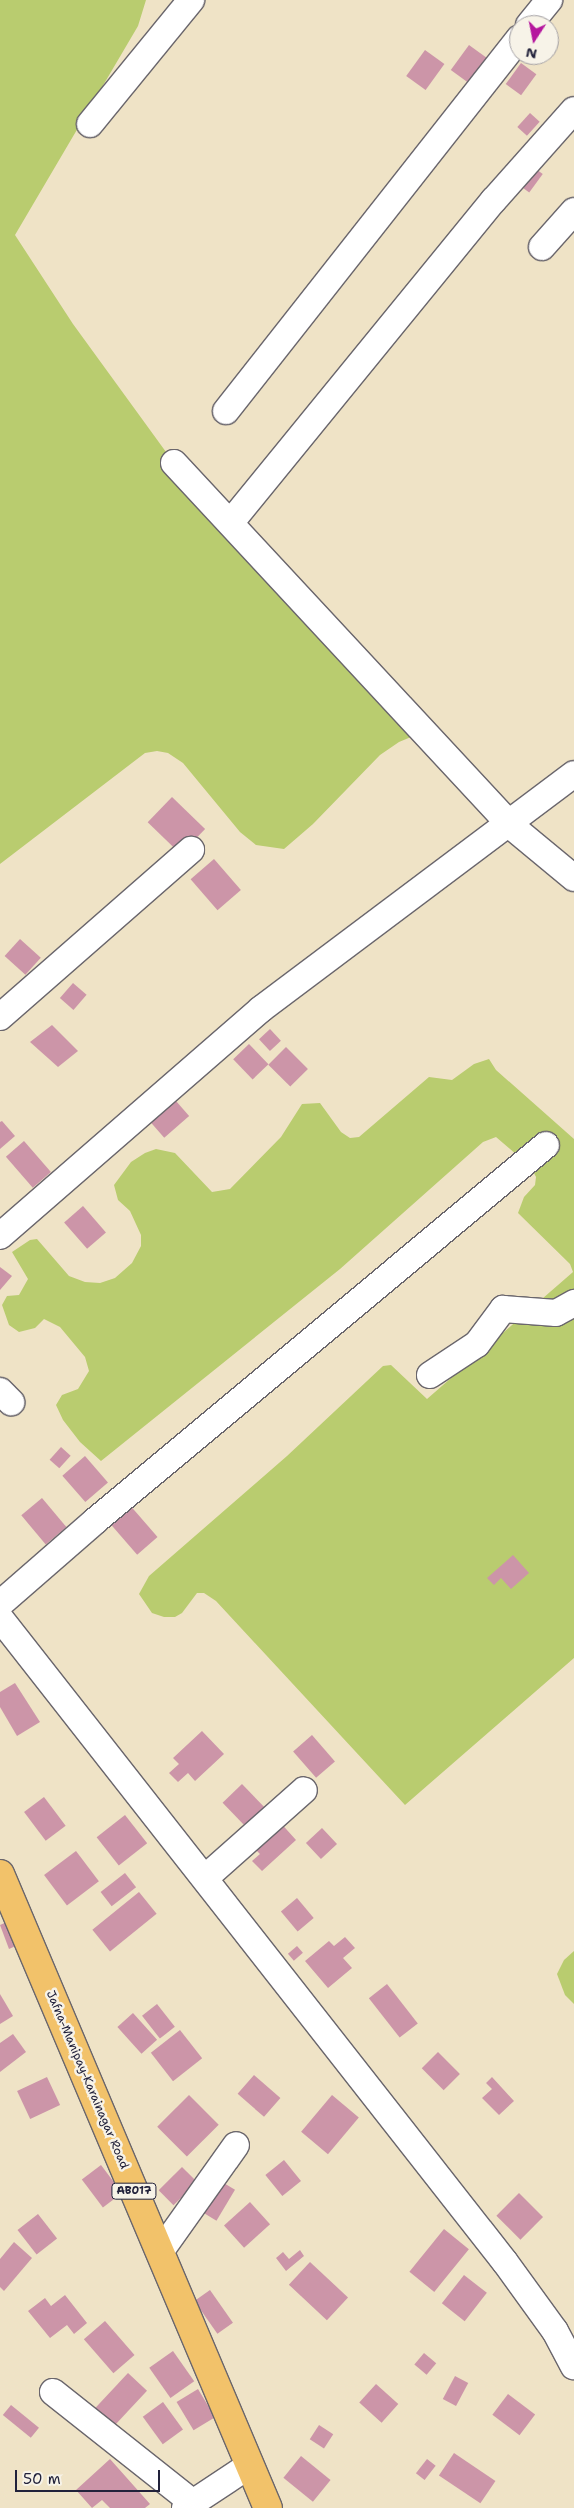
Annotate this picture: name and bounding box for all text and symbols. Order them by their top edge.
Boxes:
north arrow [509,15,559,65]
text: N [524,44,538,64]
street label: Jafna-Manipay-Karainagar Road [43,1989,131,2171]
road number: AB017 [110,2182,158,2200]
scale bar [18,2460,162,2492]
text: 50 m [23,2469,61,2489]

